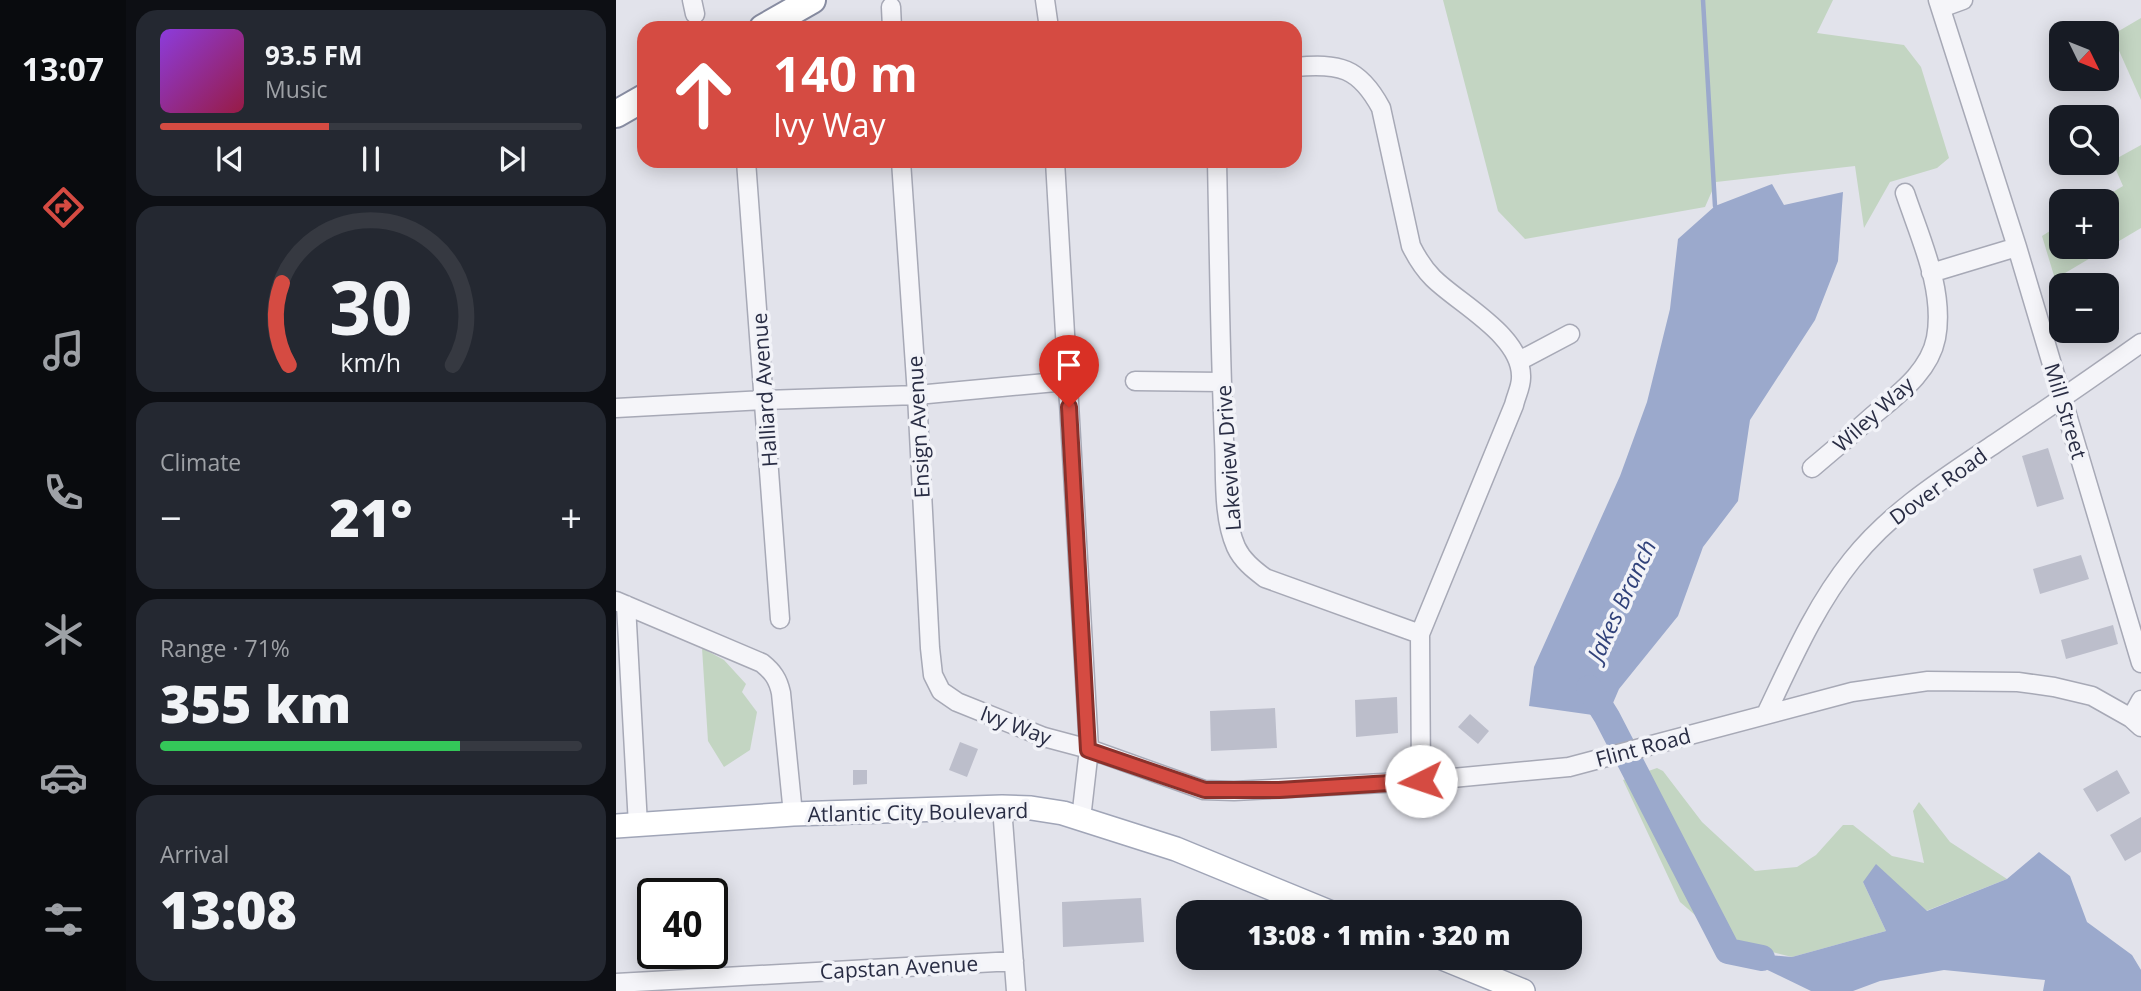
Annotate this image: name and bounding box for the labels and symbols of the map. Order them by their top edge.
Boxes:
north arrow [2049,21,2119,91]
street label: Halliard Avenue [745,312,783,468]
pin [1039,335,1099,407]
street label: Ensign Avenue [900,355,936,499]
street label: Mill Street [2038,360,2094,462]
street label: Wiley Way [1827,370,1920,458]
street label: Lakeview Drive [1209,384,1247,532]
street label: Dover Road [1884,441,1992,531]
water label: Jakes Branch [1577,534,1663,670]
street label: Ivy Way [976,699,1056,751]
street label: Flint Road [1592,721,1694,773]
position arrow [1384,744,1458,818]
street label: Atlantic City Boulevard [807,796,1029,828]
speed limit sign: 40 [637,878,728,969]
street label: Capstan Avenue [819,949,979,985]

